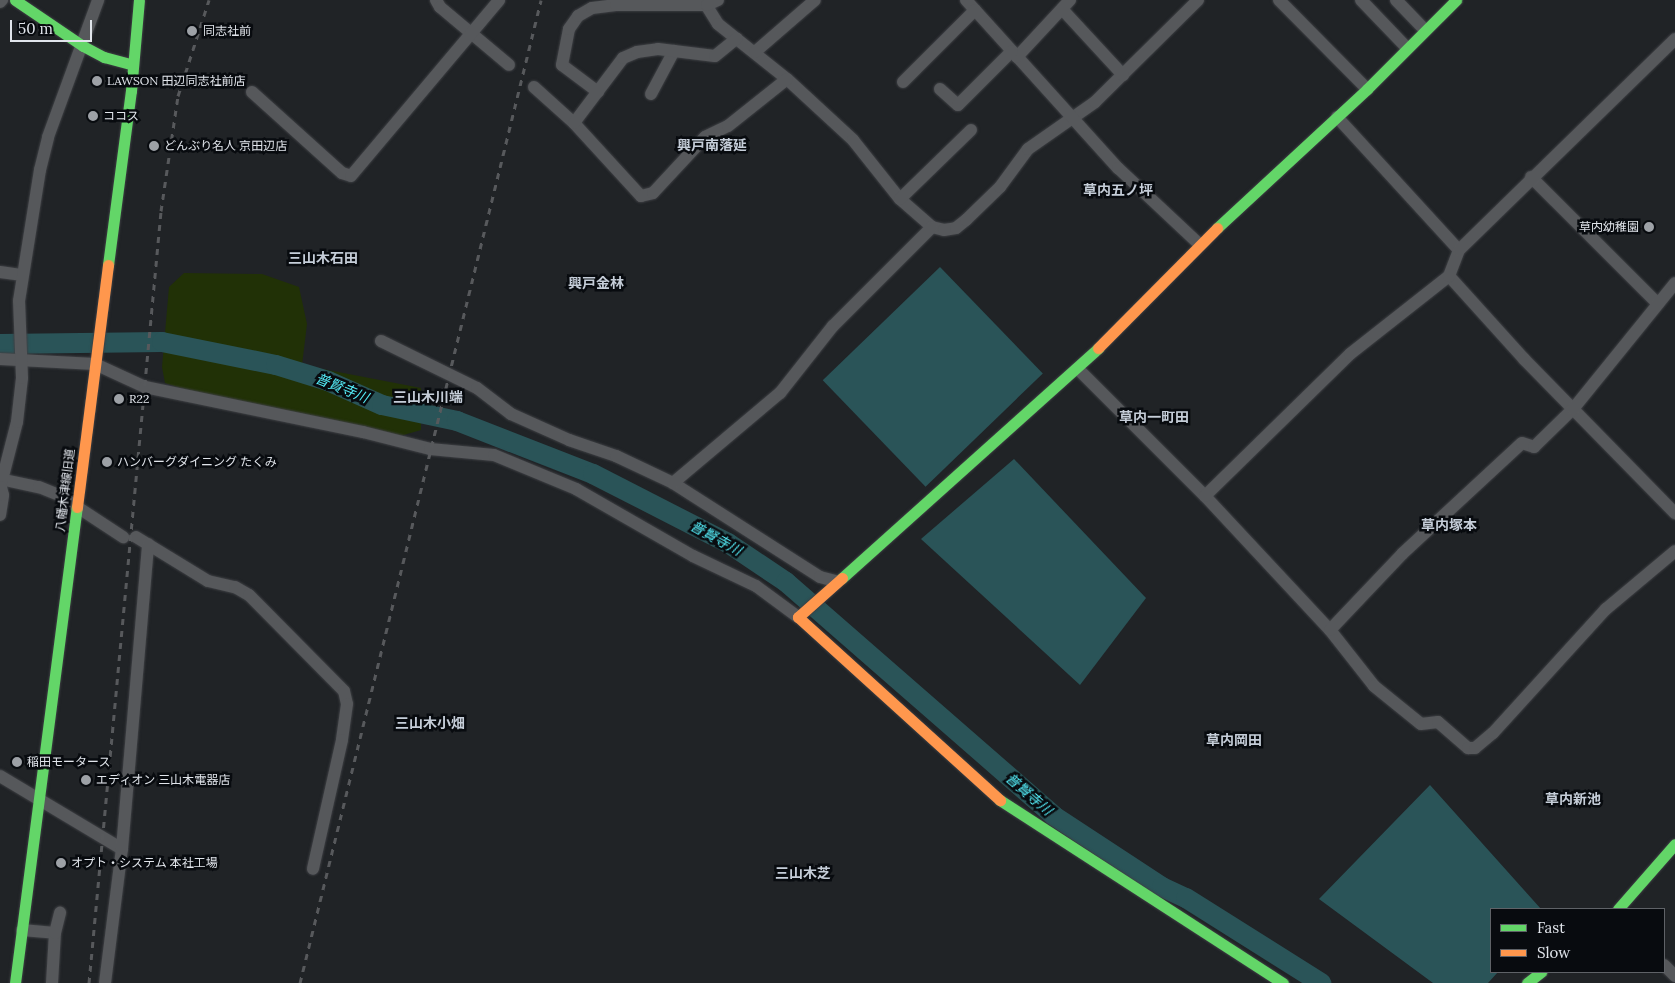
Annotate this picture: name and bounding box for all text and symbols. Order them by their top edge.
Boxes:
scale bar [12,10,95,42]
text: 50 m [18,19,53,38]
marker: 同志社前 [185,24,199,38]
place label: 同志社前 [203,24,251,38]
place label: LAWSON 田辺同志社前店 [107,74,246,88]
marker: LAWSON 田辺同志社前店 [91,75,103,87]
place label: ココス [103,109,139,123]
marker: ココス [87,110,99,122]
district label: 興戸南落延 [677,137,747,153]
place label: どんぶり名人 京田辺店 [164,139,287,153]
marker: どんぶり名人 京田辺店 [148,140,160,152]
district label: 草内五ノ坪 [1083,182,1153,198]
place label: 草内幼稚園 [1579,220,1639,234]
marker: 草内幼稚園 [1643,221,1655,233]
district label: 三山木石田 [288,250,358,266]
district label: 興戸金林 [568,275,624,291]
water label: 普賢寺川 [313,370,371,406]
district label: 三山木川端 [393,389,463,405]
place label: R22 [129,392,149,406]
marker: R22 [113,393,125,405]
district label: 草内一町田 [1119,409,1189,425]
street label: 八幡木津線旧道 [53,447,77,533]
place label: ハンバーグダイニング たくみ [117,455,276,469]
marker: ハンバーグダイニング たくみ [101,456,113,468]
water label: 普賢寺川 [687,517,745,559]
district label: 草内塚本 [1421,517,1477,533]
district label: 三山木小畑 [395,715,465,731]
district label: 草内岡田 [1206,732,1262,748]
place label: 稲田モータース [27,755,111,769]
marker: 稲田モータース [11,756,23,768]
water label: 普賢寺川 [1002,769,1056,819]
place label: エディオン 三山木電器店 [96,773,231,787]
marker: エディオン 三山木電器店 [80,774,92,786]
district label: 草内新池 [1545,791,1601,807]
place label: オプト・システム 本社工場 [71,856,218,870]
marker: オプト・システム 本社工場 [55,857,67,869]
district label: 三山木芝 [775,865,831,881]
legend [1490,908,1665,973]
text: Fast [1537,918,1565,937]
text: Slow [1537,943,1570,962]

